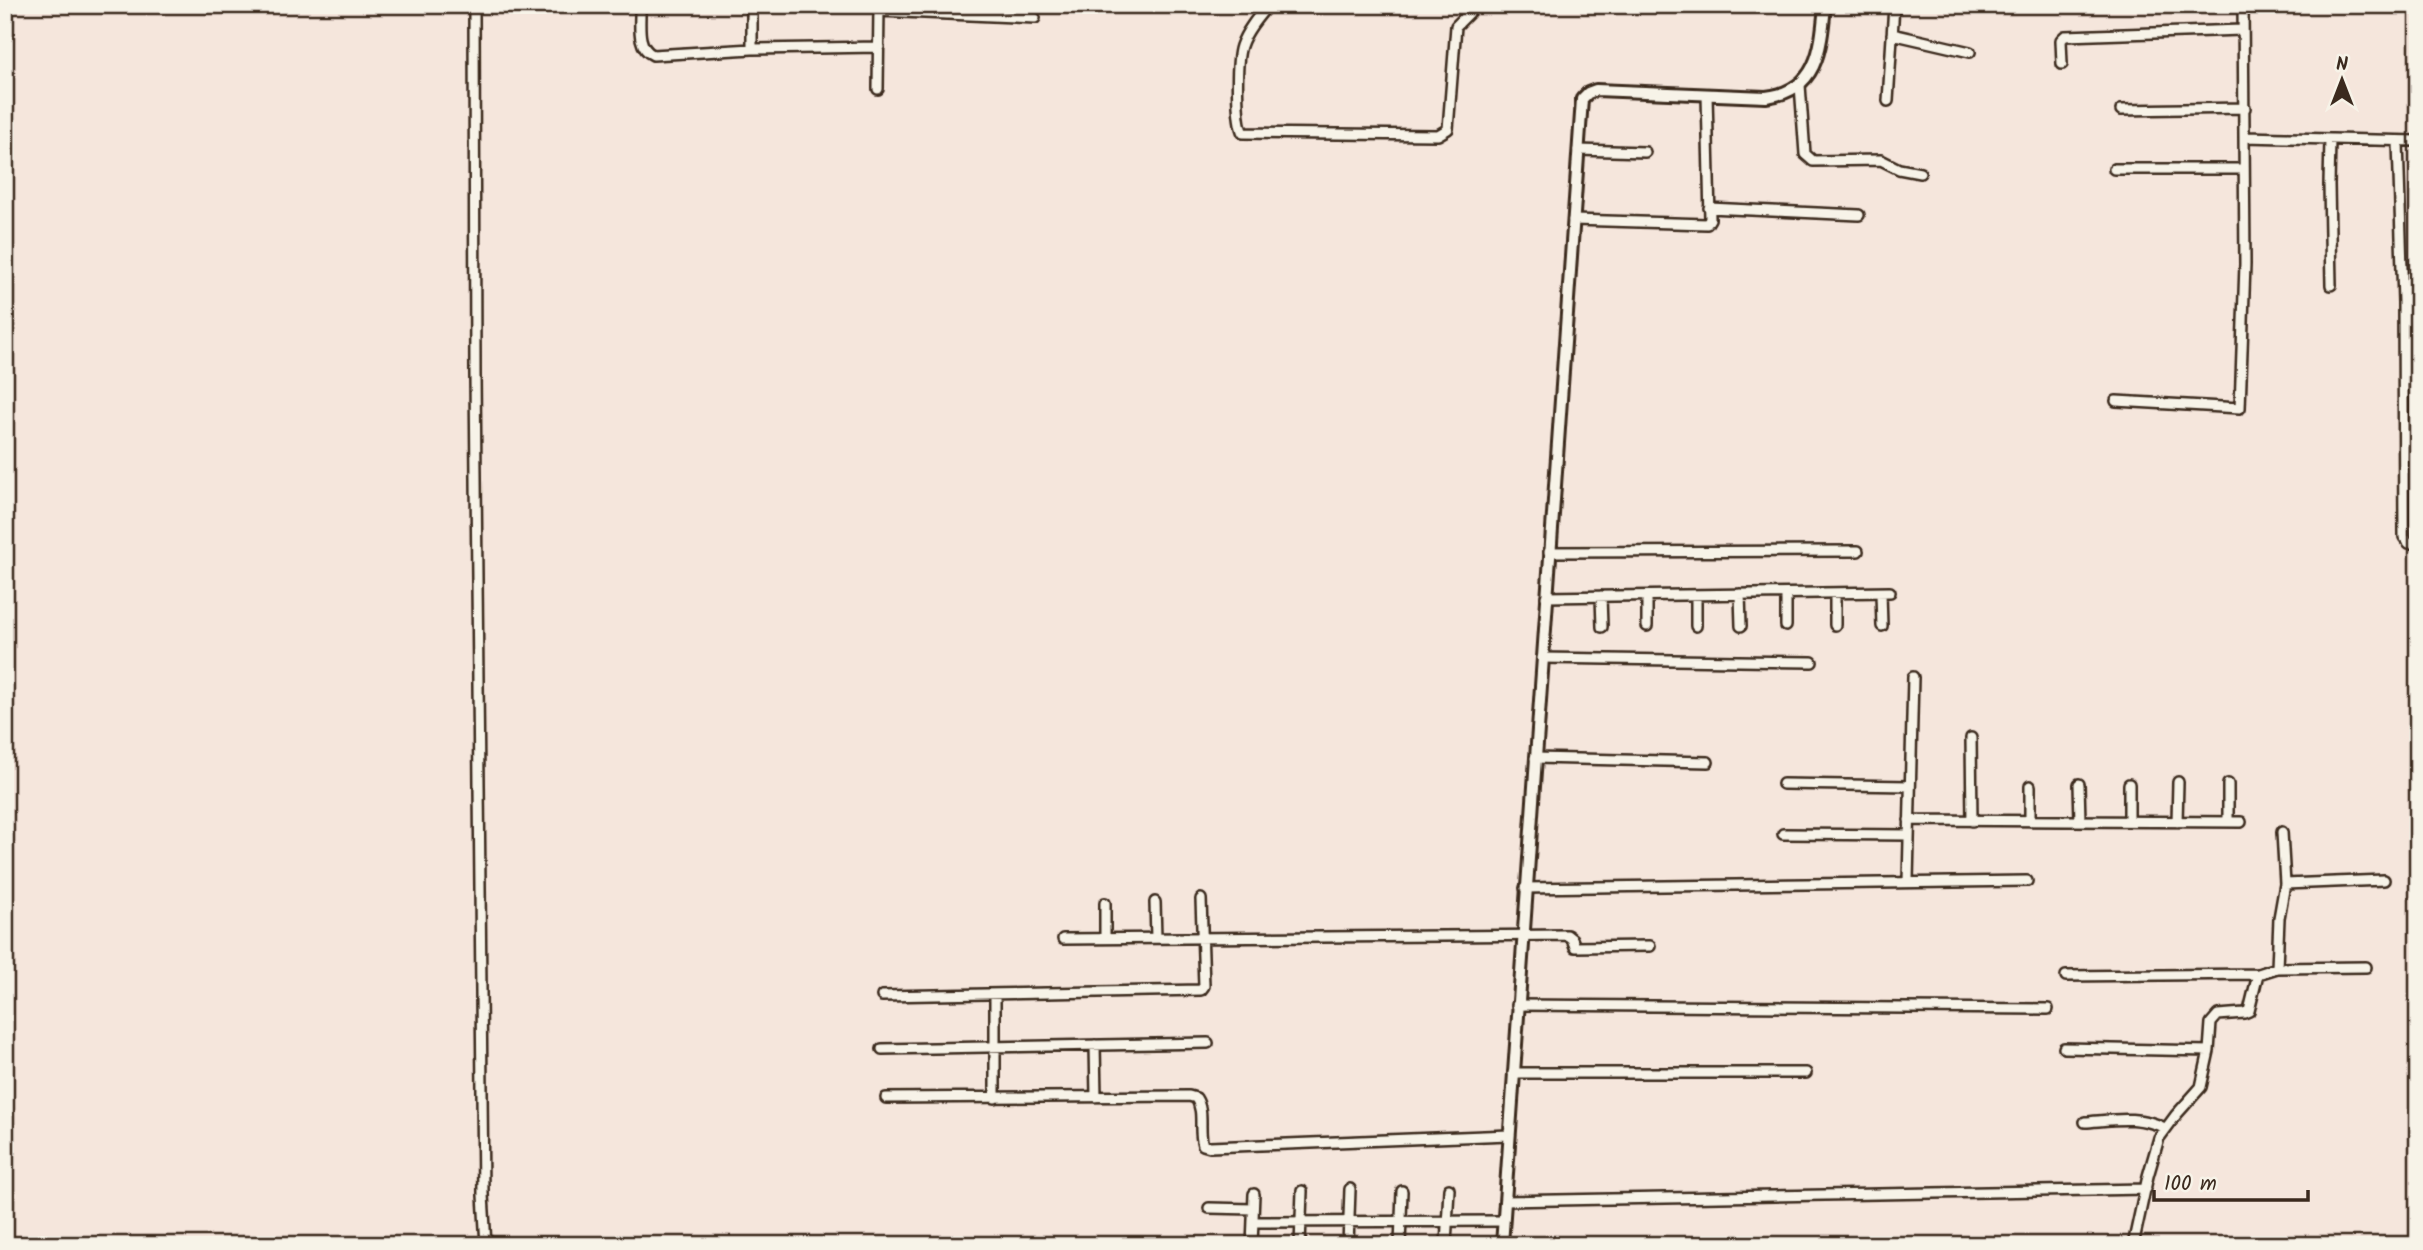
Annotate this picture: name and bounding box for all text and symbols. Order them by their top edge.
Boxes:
north arrow [2308,46,2378,116]
text: N [2336,50,2348,80]
scale bar [2154,1159,2308,1203]
text: 100 m [2164,1168,2217,1201]

